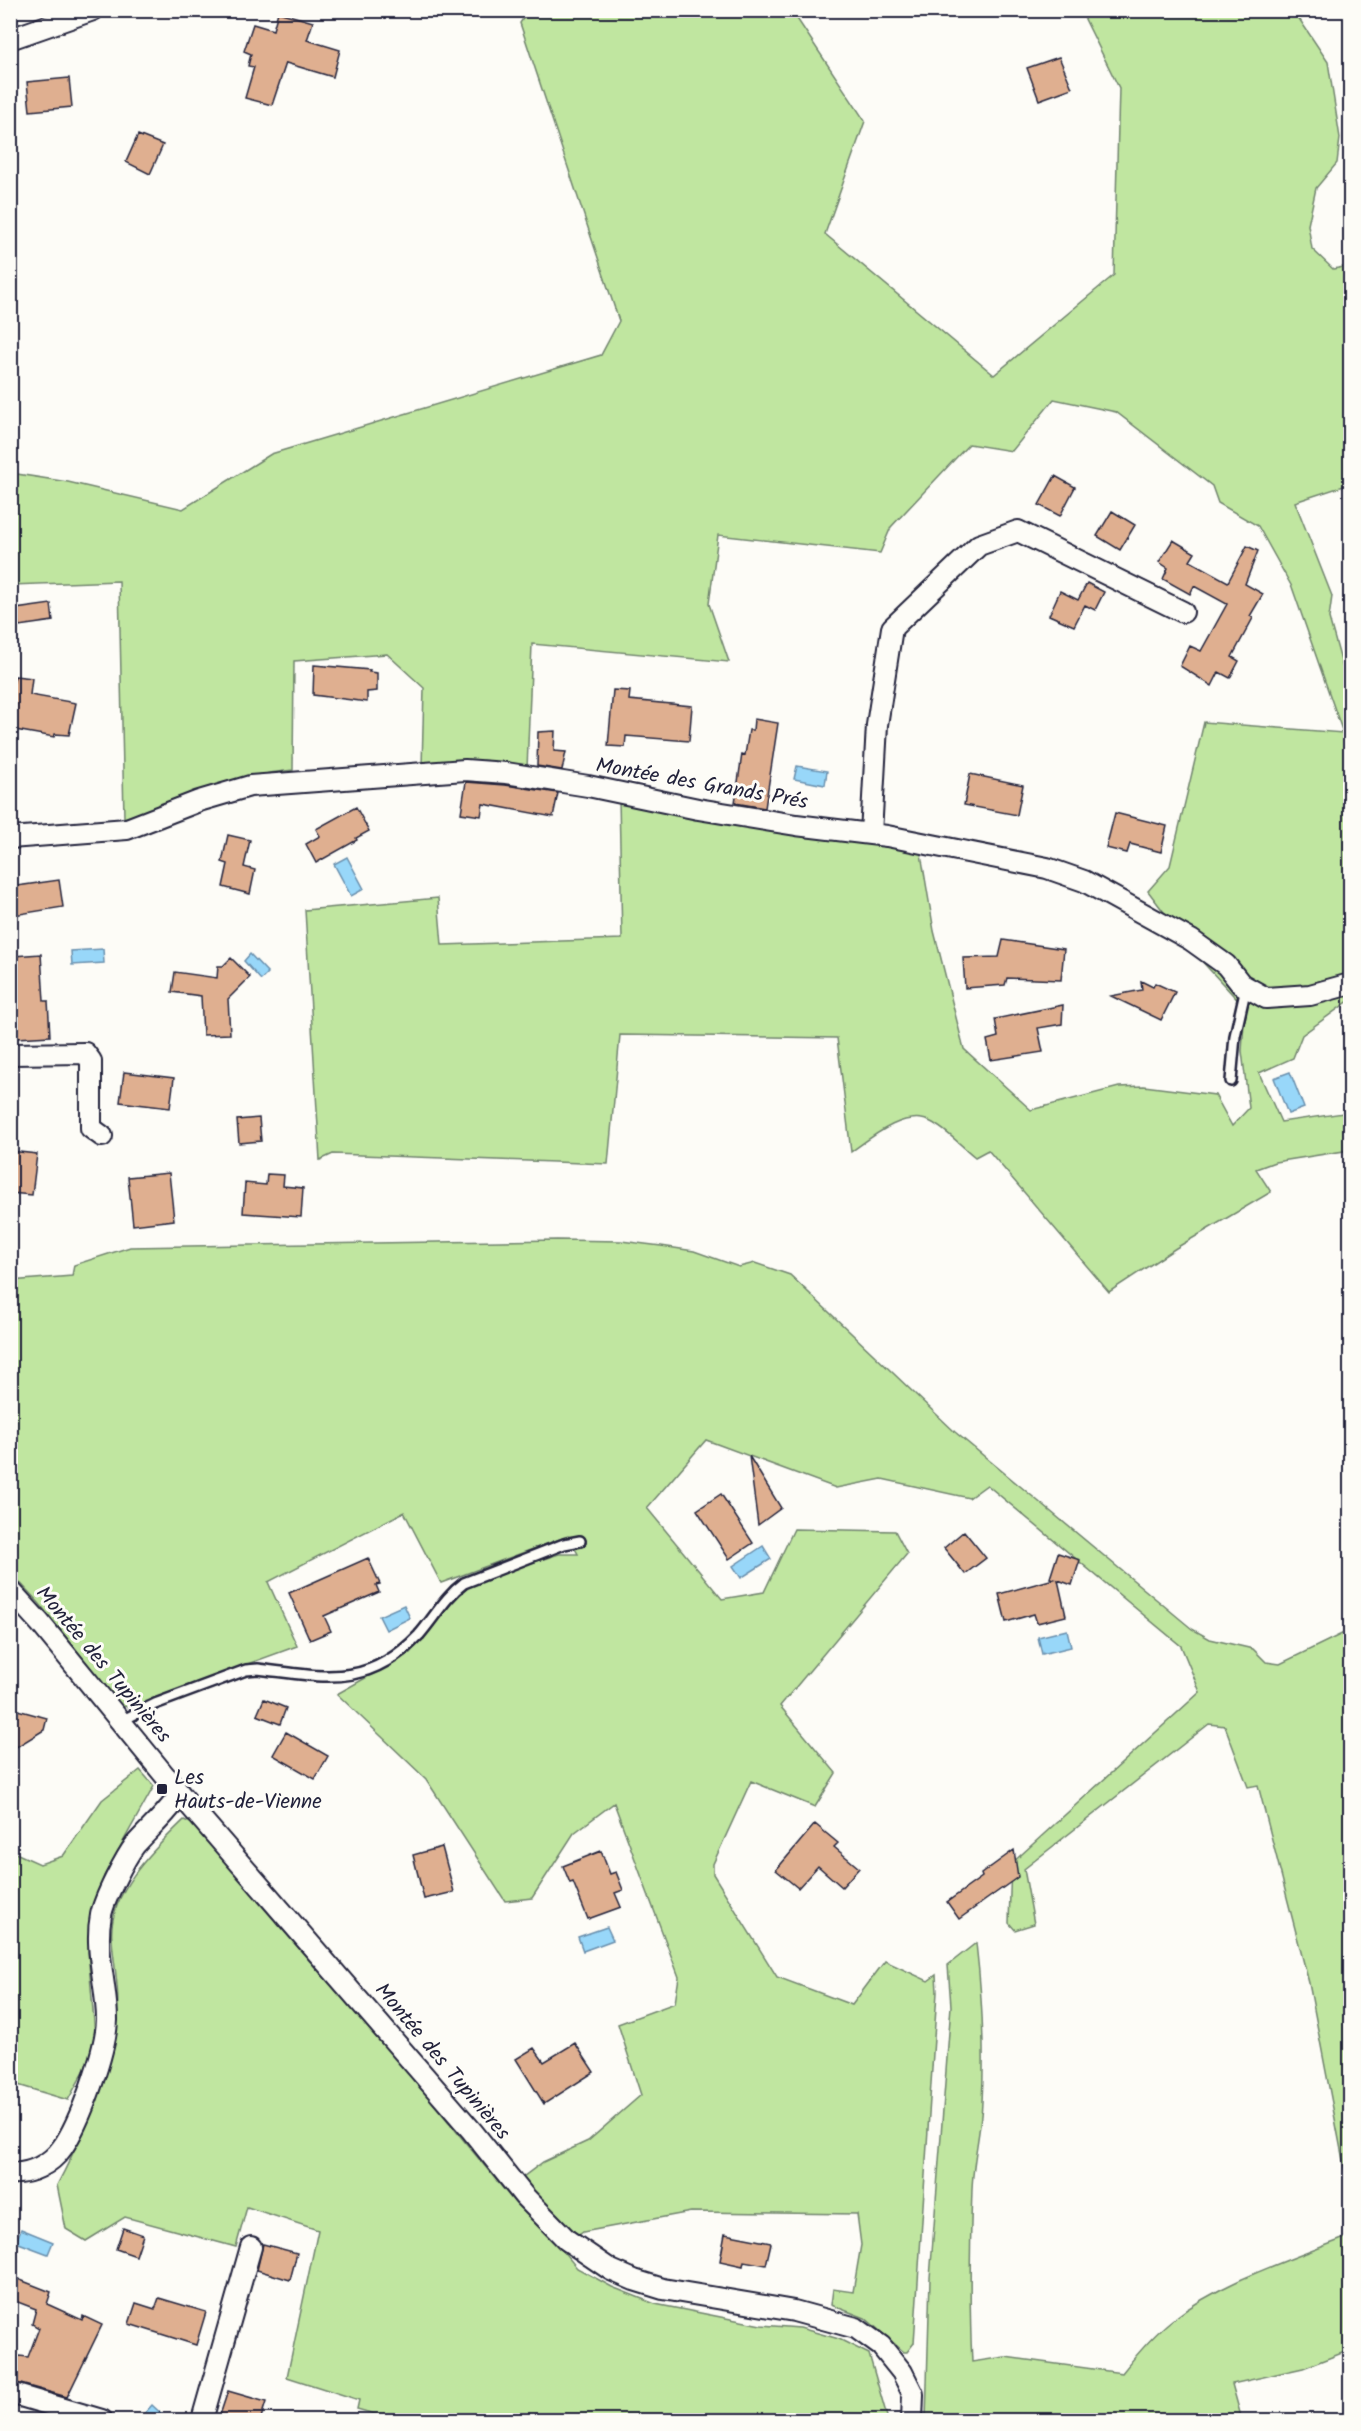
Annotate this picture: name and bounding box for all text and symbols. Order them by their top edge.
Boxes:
street label: Montée des Grands Prés [593,750,810,819]
street label: Montée des Tupinières [27,1579,179,1751]
place label: Les Hauts-de-Vienne [174,1762,322,1819]
marker: Les Hauts-de-Vienne [155,1782,169,1796]
street label: Montée des Tupinières [366,1976,518,2148]

